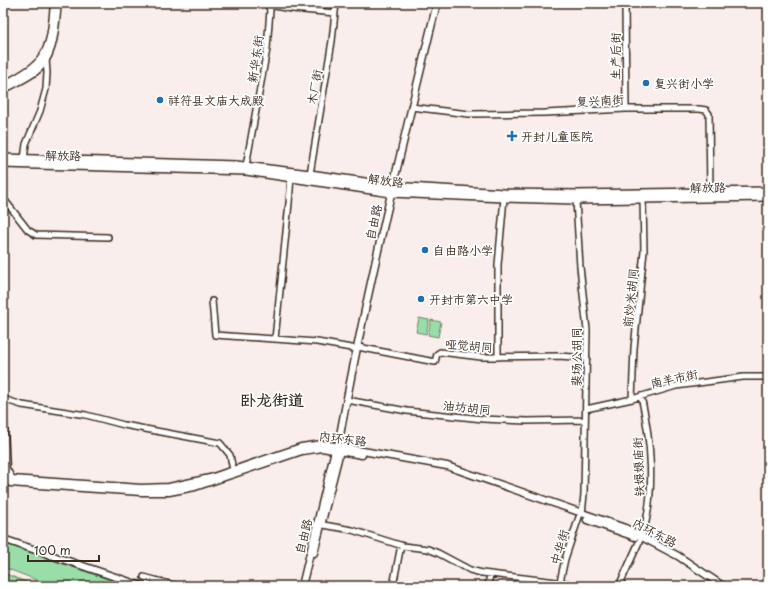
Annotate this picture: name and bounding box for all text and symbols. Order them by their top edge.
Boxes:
street label: 生产后街 [606,32,624,80]
street label: 新华东街 [243,34,267,84]
street label: 木厂街 [302,68,326,106]
place label: 复兴街小学 [654,74,714,92]
marker: 复兴街小学 [641,78,651,88]
street label: 复兴南街 [576,90,624,110]
place label: 祥符县文庙大成殿 [168,91,264,109]
marker: 祥符县文庙大成殿 [155,95,165,105]
place label: 开封儿童医院 [521,127,593,145]
marker: 开封儿童医院 [506,130,518,142]
street label: 解放路 [45,146,81,164]
street label: 解放路 [367,169,405,191]
street label: 解放路 [690,178,726,196]
street label: 自由路 [360,203,386,241]
place label: 自由路小学 [433,241,493,259]
marker: 自由路小学 [420,245,430,255]
street label: 前炒米胡同 [618,267,642,329]
place label: 开封市第六中学 [429,290,513,308]
marker: 开封市第六中学 [416,294,426,304]
street label: 裴场公胡同 [567,327,585,387]
street label: 哑觉胡同 [444,334,494,356]
street label: 南羊市街 [649,364,699,392]
district label: 卧龙街道 [240,387,304,411]
street label: 油坊胡同 [442,396,492,418]
street label: 内环东路 [318,426,368,450]
street label: 铁娘娘庙街 [628,437,648,497]
street label: 内环东路 [630,513,680,551]
street label: 自由路 [290,516,316,556]
street label: 中华街 [545,527,573,567]
scale bar [28,537,99,563]
text: 100 m [34,541,71,559]

